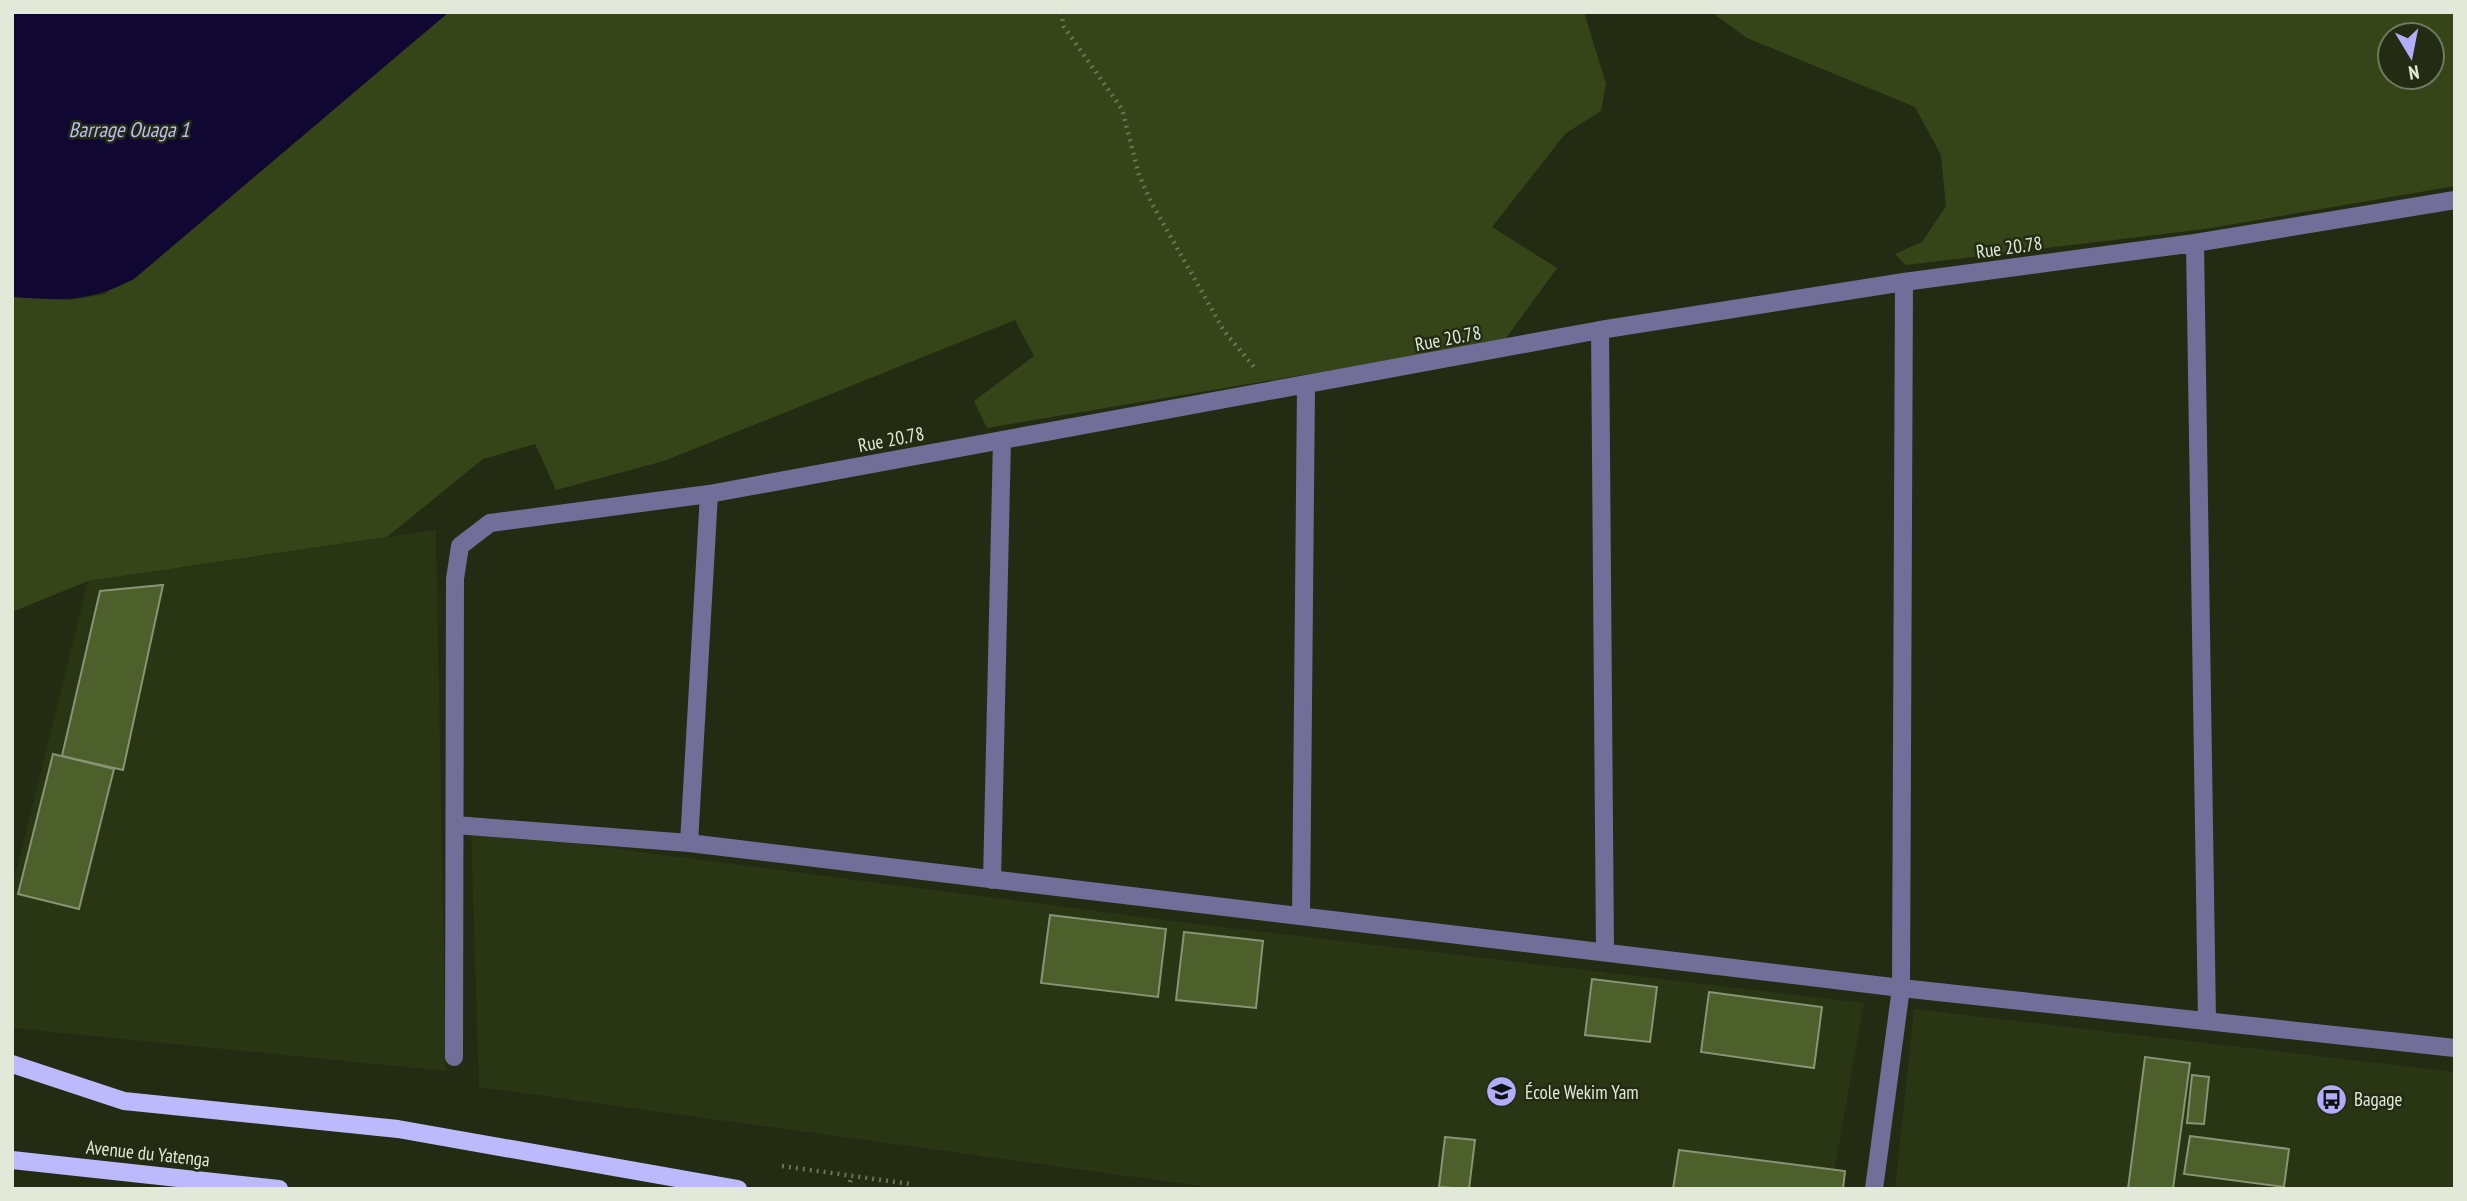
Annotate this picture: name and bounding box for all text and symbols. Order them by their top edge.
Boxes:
north arrow [2376,21,2446,91]
text: N [2407,60,2421,85]
water label: Barrage Ouaga 1 [69,116,190,143]
street label: Rue 20.78 [1974,230,2044,264]
street label: Rue 20.78 [1413,320,1483,356]
street label: Rue 20.78 [856,421,926,457]
school or university icon: École Wekim Yam [1485,1075,1519,1109]
place label: École Wekim Yam [1525,1080,1639,1104]
bus stop icon: Bagage [2314,1082,2348,1116]
place label: Bagage [2354,1087,2403,1111]
street label: Avenue du Yatenga [85,1135,211,1171]

